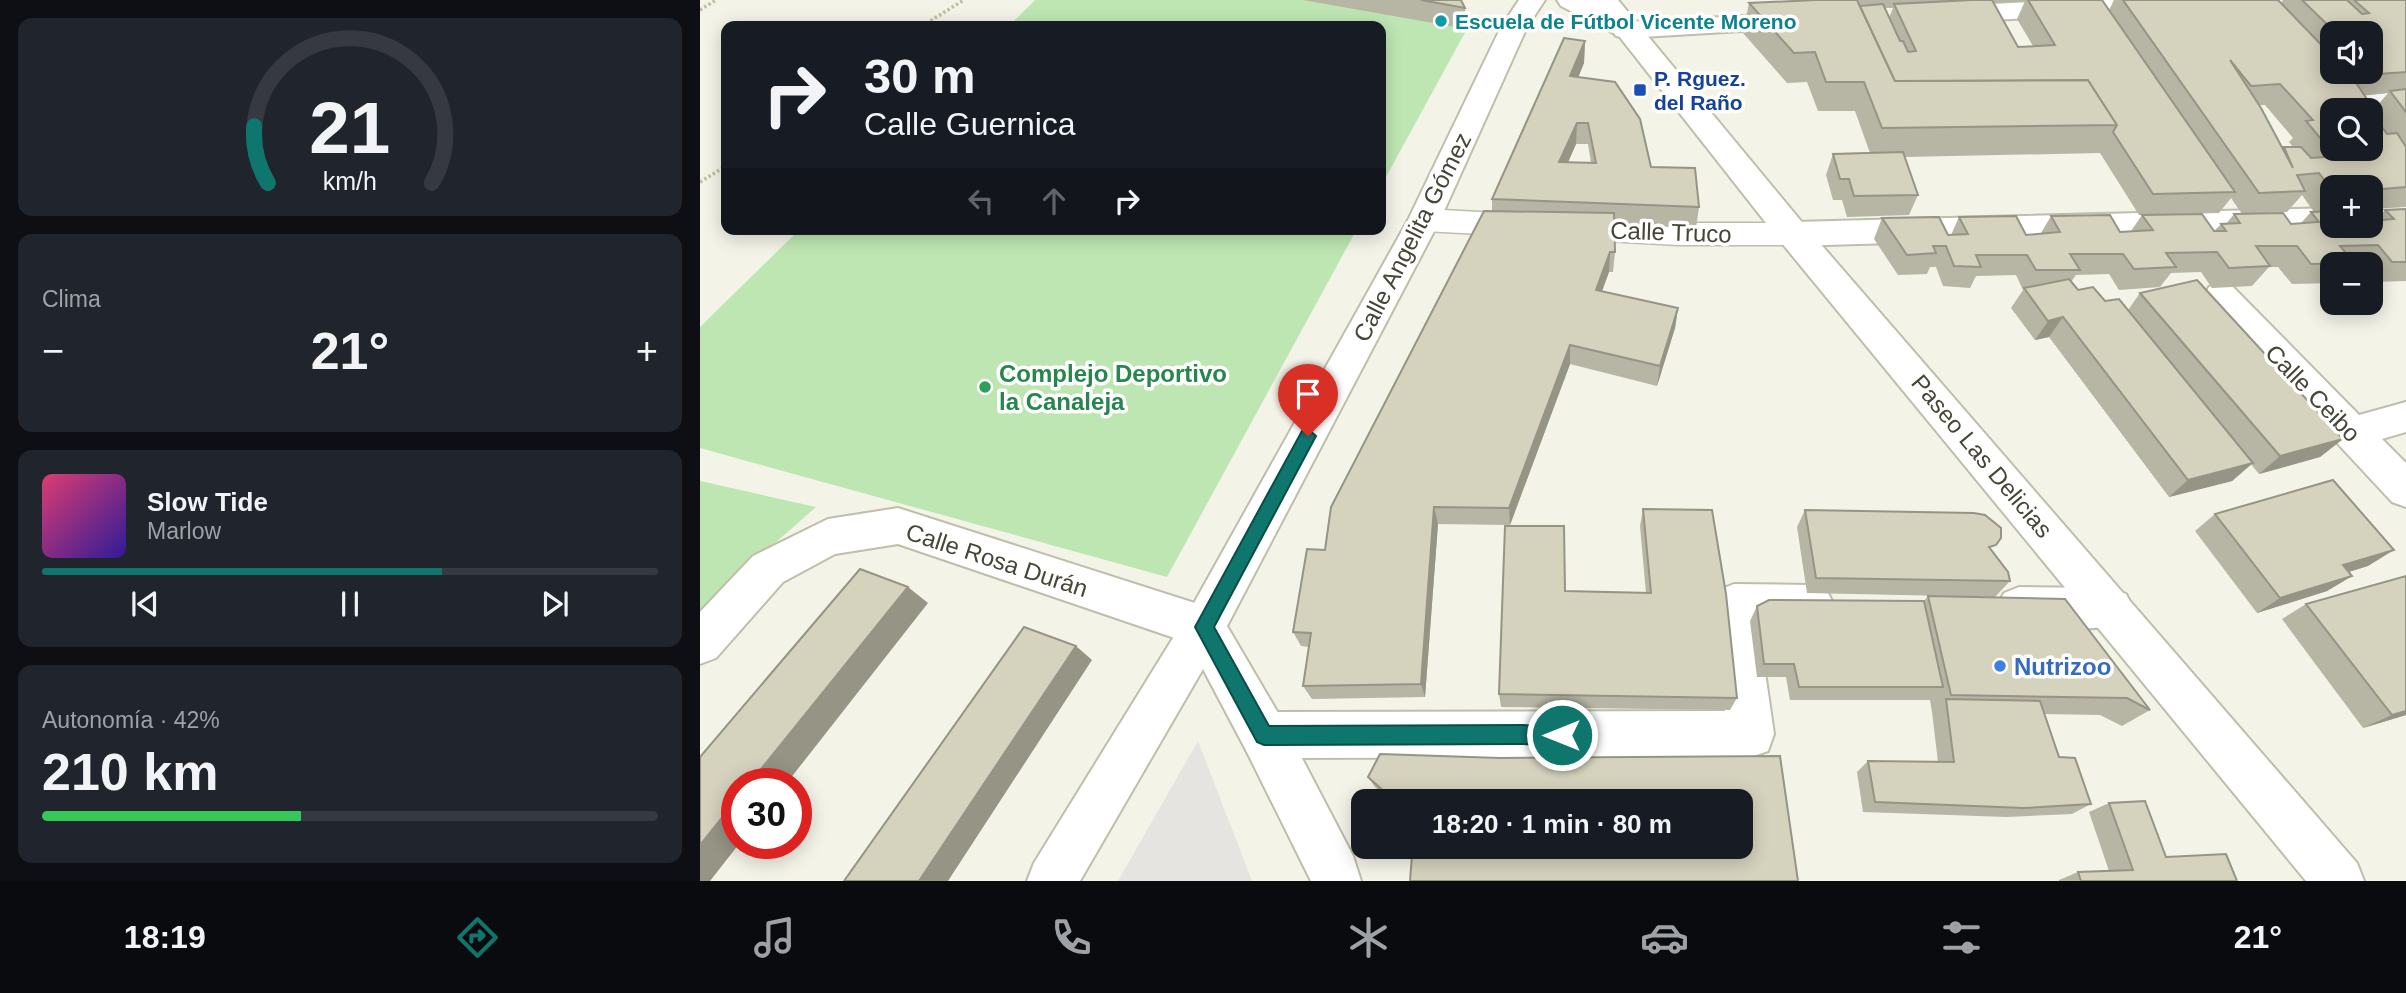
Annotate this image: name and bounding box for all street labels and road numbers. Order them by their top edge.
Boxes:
street label: Calle Angelita Gómez [1348,128,1476,346]
street label: Calle Truco [1610,216,1732,248]
street label: Calle Ceibo [2260,339,2366,447]
street label: Paseo Las Delicias [1906,369,2058,543]
street label: Calle Rosa Durán [903,518,1091,602]

